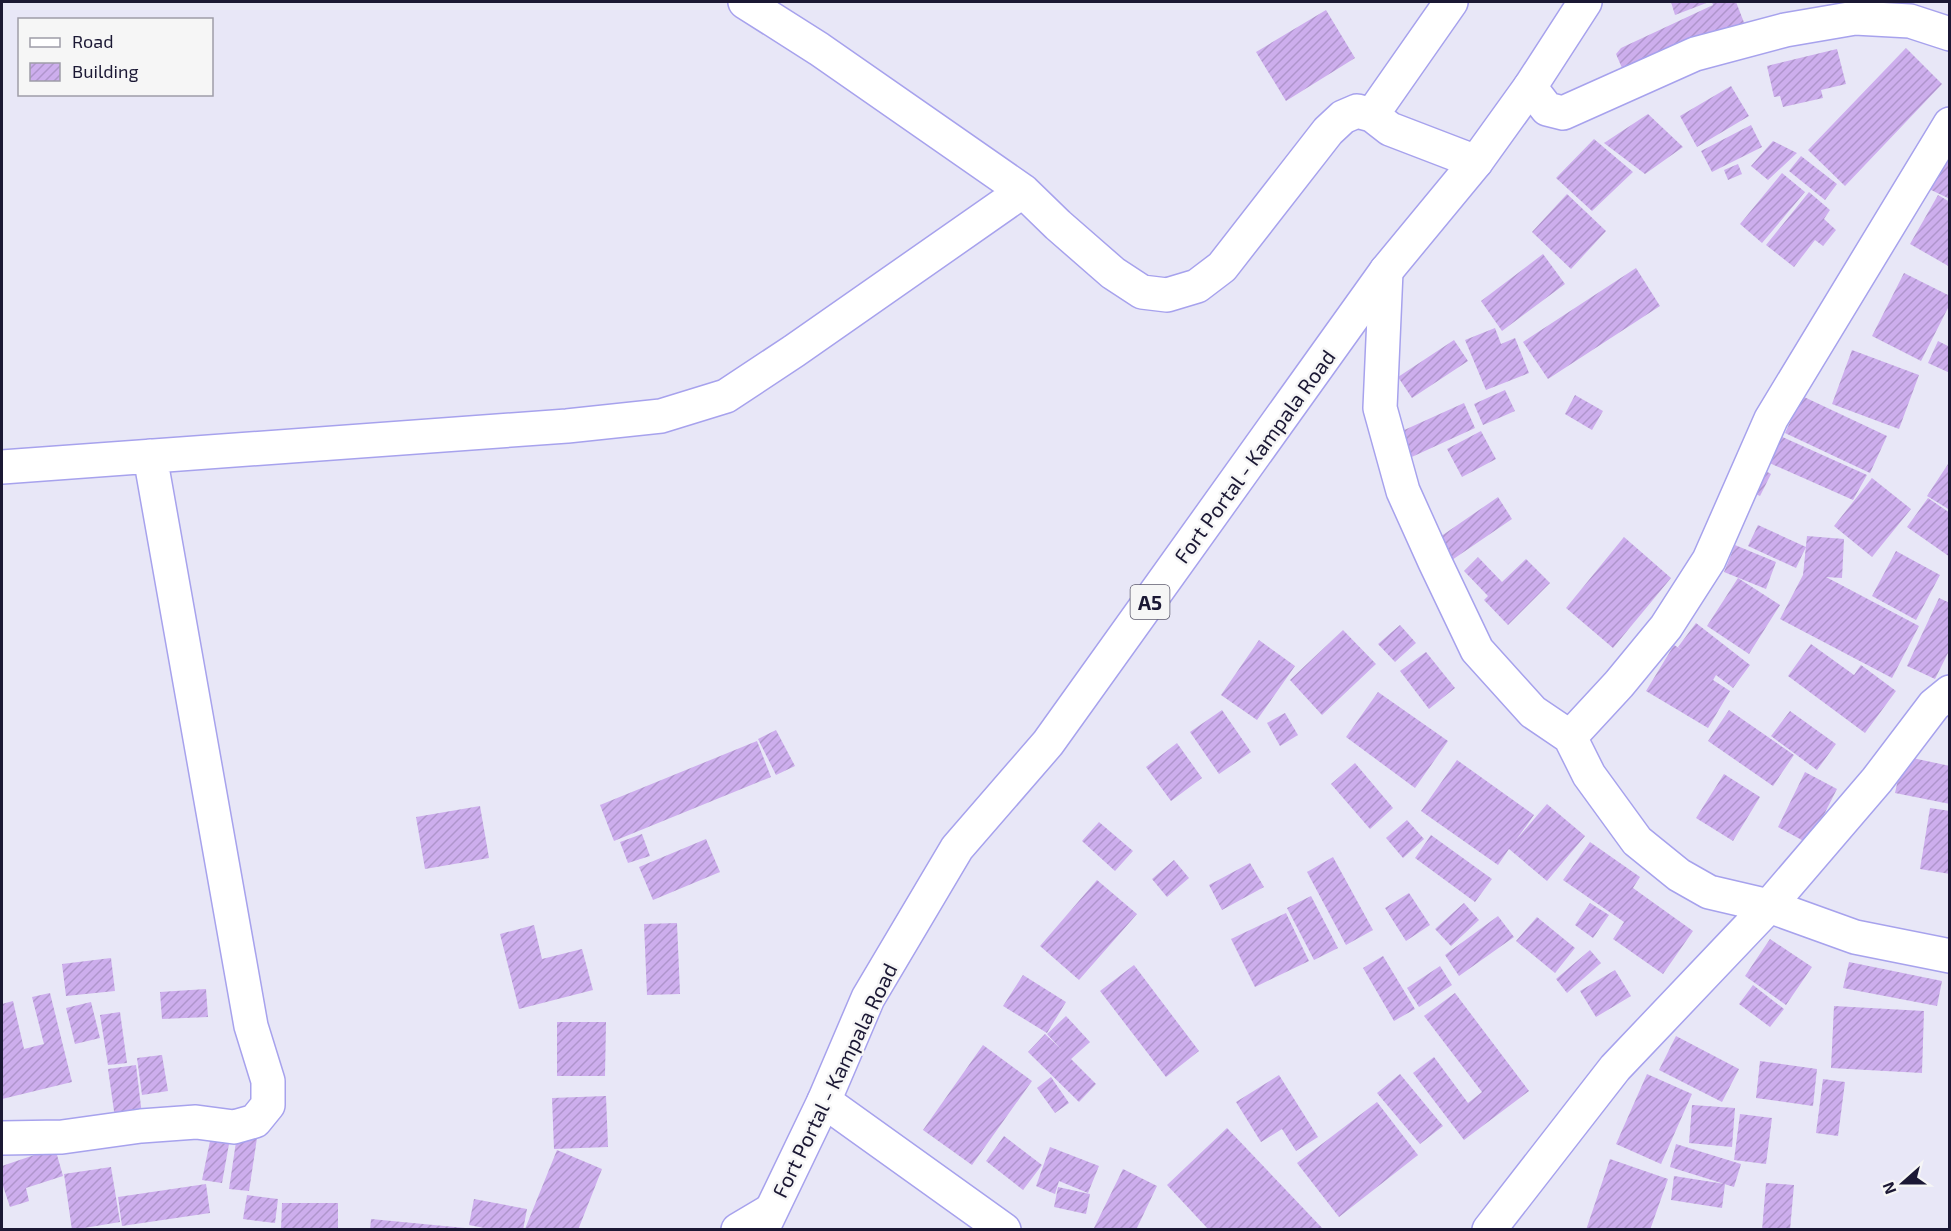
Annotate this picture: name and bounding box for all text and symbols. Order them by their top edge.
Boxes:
legend [18,18,213,96]
text: Road [72,30,113,52]
text: Building [72,60,139,82]
street label: Fort Portal - Kampala Road [1168,344,1340,568]
road number: A5 [1130,585,1170,619]
street label: Fort Portal - Kampala Road [766,959,902,1201]
north arrow [1873,1153,1933,1213]
text: N [1878,1180,1899,1197]

